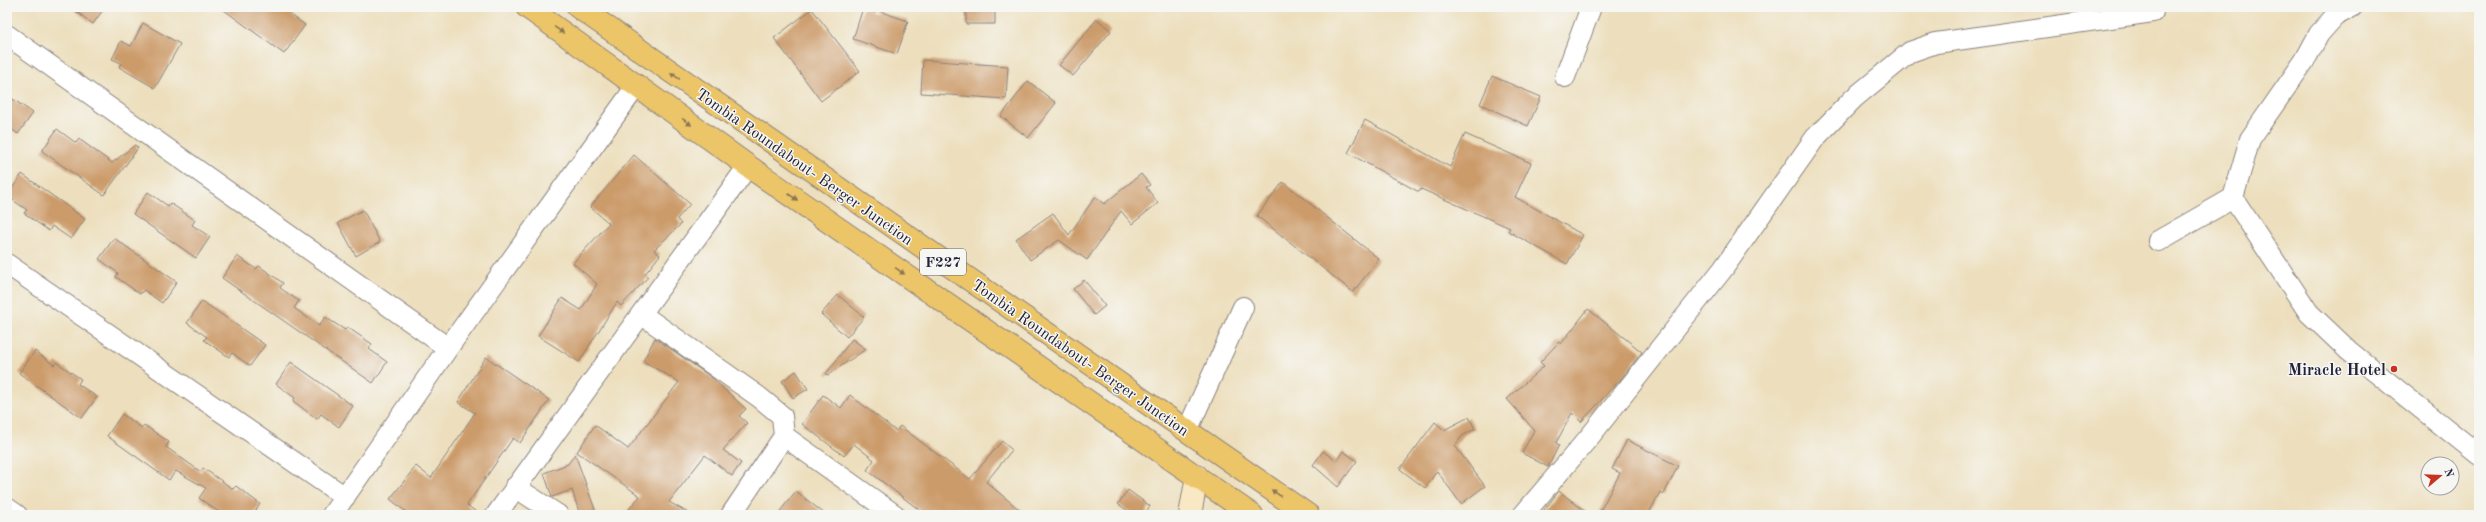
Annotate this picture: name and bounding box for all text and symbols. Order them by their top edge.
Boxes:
one-way arrow [553,26,564,34]
one-way arrow [669,72,680,80]
street label: Tombia Roundabout- Berger Junction [692,86,915,249]
one-way arrow [682,117,692,125]
one-way arrow [788,193,798,201]
road number: F227 [920,249,966,275]
one-way arrow [895,267,905,275]
street label: Tombia Roundabout- Berger Junction [968,277,1191,440]
place label: Miracle Hotel [2288,363,2386,379]
marker: Miracle Hotel [2389,364,2399,374]
north arrow [2420,456,2460,496]
text: N [2441,467,2455,480]
one-way arrow [1271,489,1281,497]

